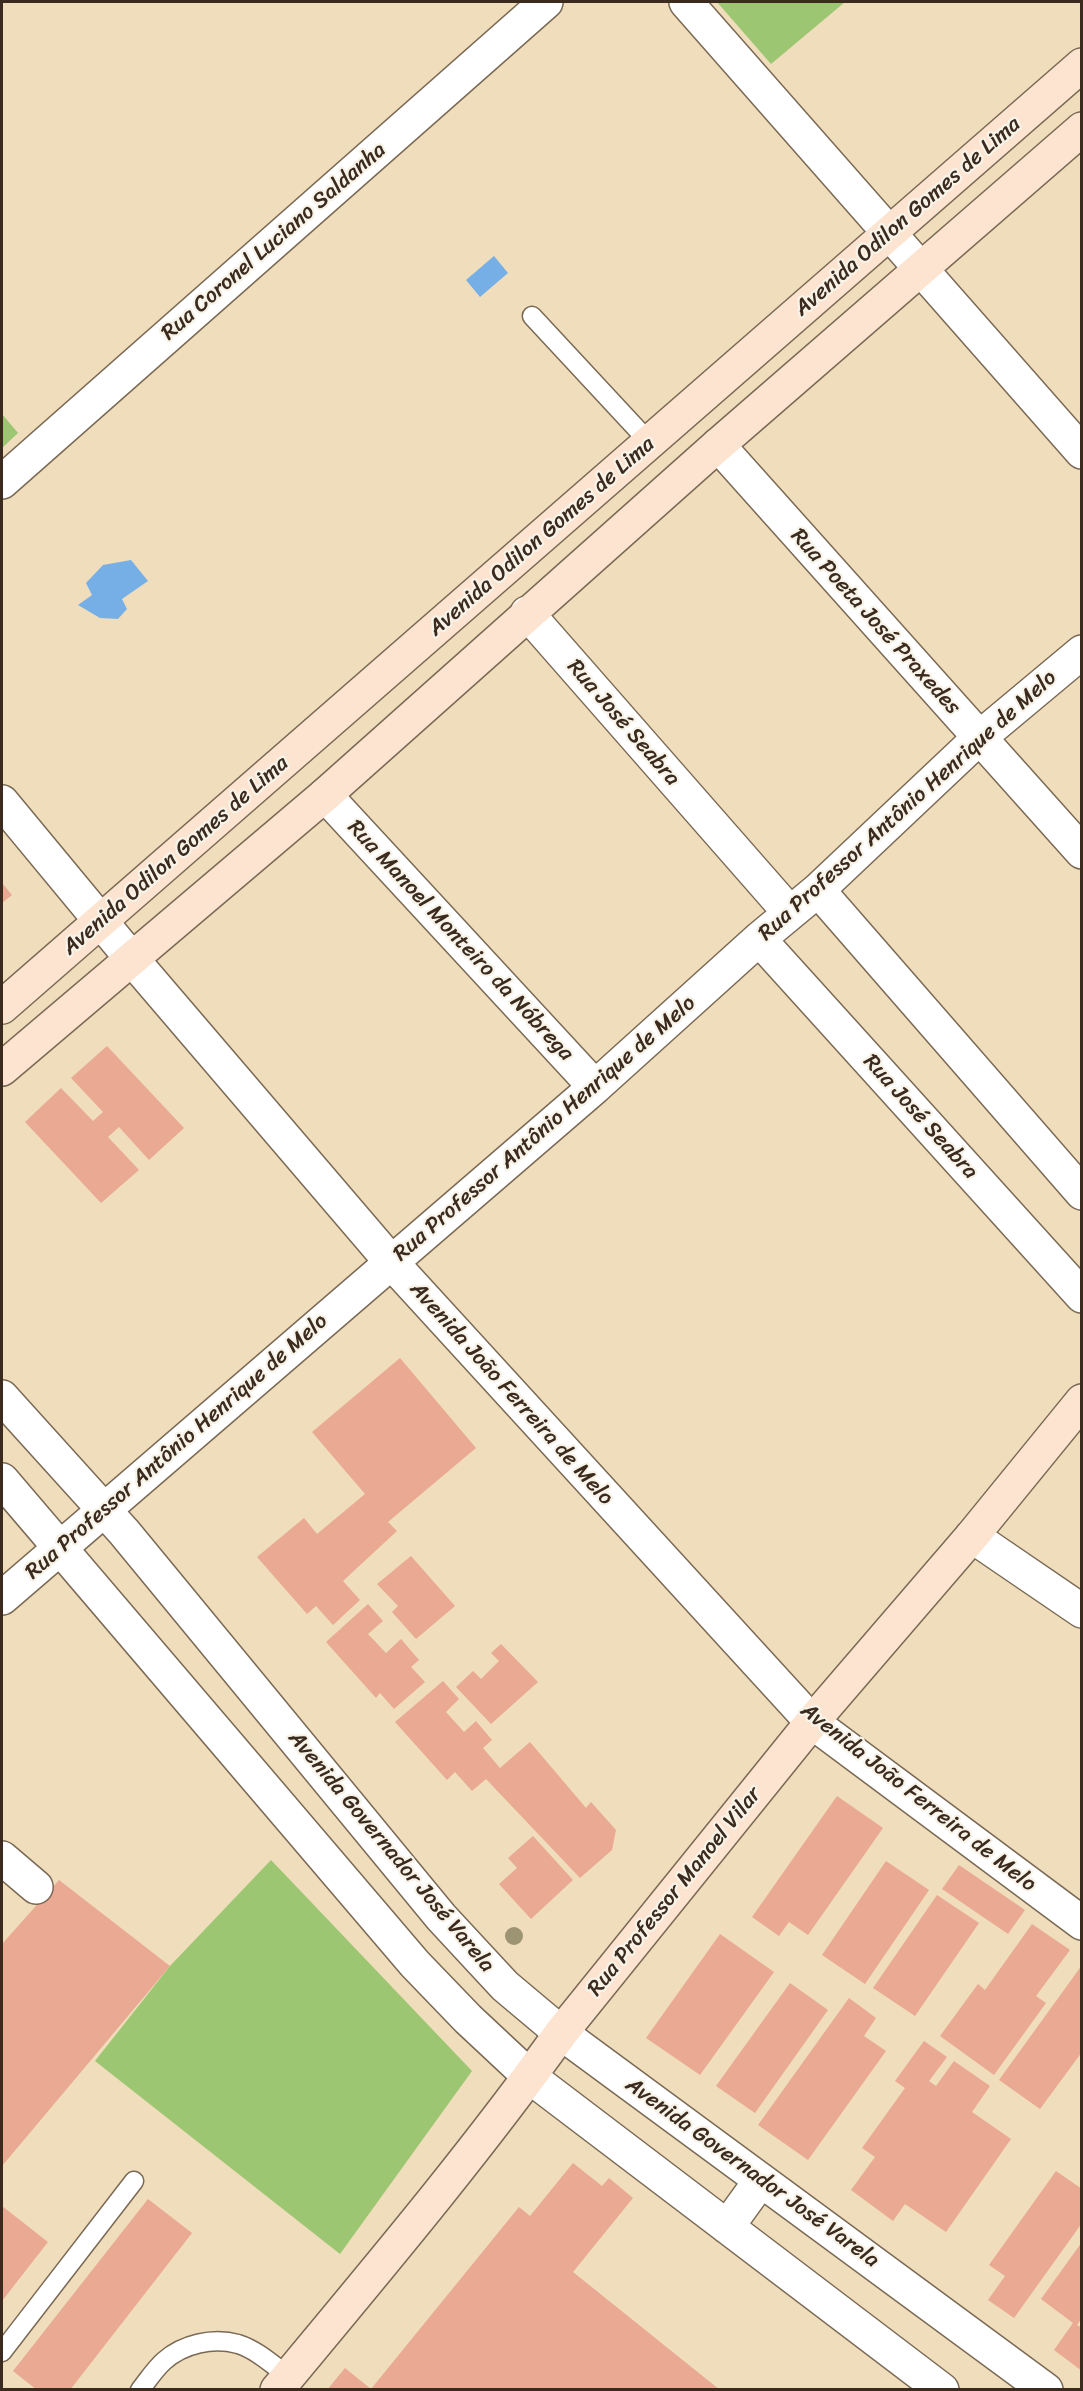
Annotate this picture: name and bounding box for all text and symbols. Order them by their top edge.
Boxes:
street label: Avenida Odilon Gomes de Lima [790,112,1026,322]
street label: Rua Coronel Luciano Saldanha [156,137,392,347]
street label: Avenida Odilon Gomes de Lima [424,432,660,642]
street label: Rua Poeta José Praxedes [785,524,965,720]
street label: Rua José Seabra [561,654,685,792]
street label: Rua Professor Antônio Henrique de Melo [754,665,1062,947]
street label: Avenida Odilon Gomes de Lima [58,751,294,961]
street label: Rua Manoel Monteiro da Nóbrega [341,815,579,1067]
street label: Rua Professor Antônio Henrique de Melo [389,991,701,1267]
street label: Rua José Seabra [857,1049,983,1185]
street label: Avenida João Ferreira de Melo [404,1277,618,1511]
street label: Rua Professor Antônio Henrique de Melo [21,1309,333,1585]
street label: Avenida João Ferreira de Melo [795,1698,1041,1898]
street label: Avenida Governador José Varela [282,1726,500,1978]
street label: Rua Professor Manoel Vilar [583,1782,767,2002]
street label: Avenida Governador José Varela [620,2072,884,2274]

